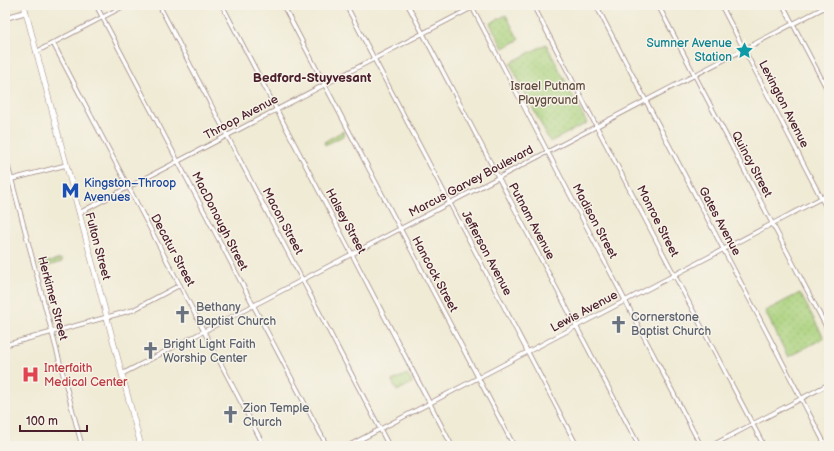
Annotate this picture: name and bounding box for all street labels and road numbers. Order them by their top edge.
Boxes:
street label: Lexington Avenue [755,58,812,150]
street label: Throop Avenue [202,92,281,143]
street label: Quincy Street [728,129,775,200]
street label: Marcus Garvey Boulevard [406,142,536,221]
street label: MacDonough Street [188,169,251,273]
street label: Putnam Avenue [505,180,558,262]
street label: Madison Street [569,181,621,261]
street label: Monroe Street [633,183,682,260]
street label: Gates Avenue [695,184,744,258]
street label: Macon Street [259,185,306,257]
street label: Halsey Street [322,186,369,257]
street label: Jefferson Avenue [458,208,515,298]
street label: Fulton Street [81,211,114,282]
street label: Decatur Street [147,212,198,289]
street label: Hancock Street [408,234,461,315]
street label: Herkimer Street [34,255,71,342]
street label: Lewis Avenue [548,287,620,335]

